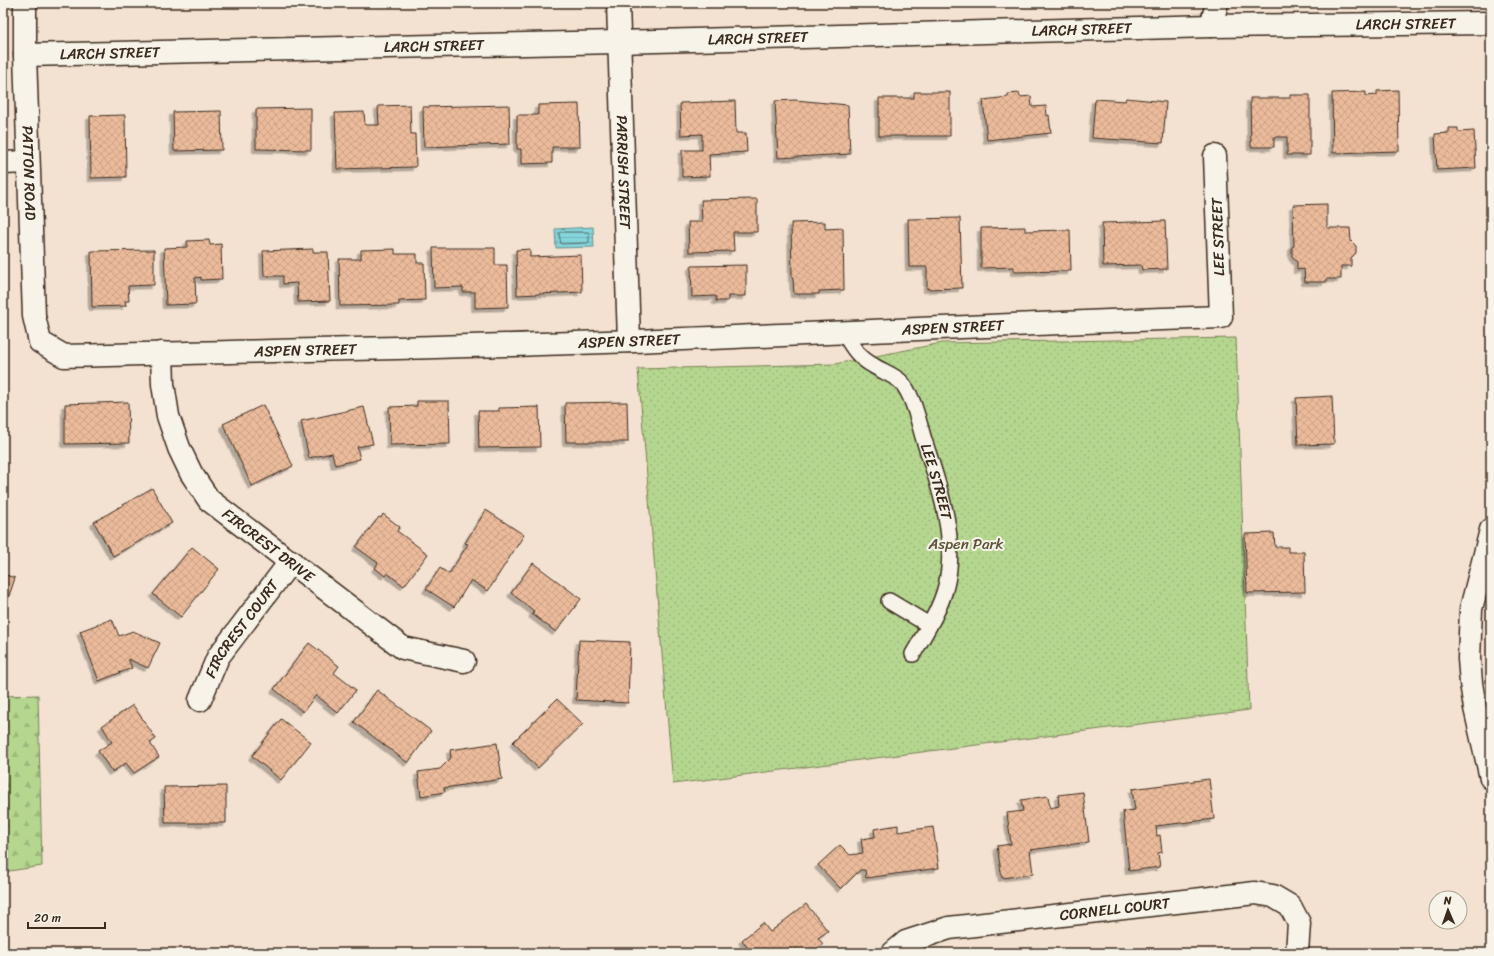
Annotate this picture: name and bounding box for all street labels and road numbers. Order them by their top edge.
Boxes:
street label: LARCH STREET [1355,10,1457,37]
street label: LARCH STREET [1031,15,1133,44]
street label: LARCH STREET [707,24,809,53]
street label: LARCH STREET [384,32,485,60]
street label: LARCH STREET [60,39,161,67]
street label: PARRISH STREET [609,115,638,231]
street label: PATTON ROAD [14,125,44,221]
street label: LEE STREET [1204,197,1232,276]
street label: ASPEN STREET [900,312,1006,343]
street label: ASPEN STREET [577,326,682,356]
street label: ASPEN STREET [253,336,358,364]
street label: LEE STREET [913,440,960,523]
street label: FIRCREST DRIVE [217,501,321,590]
street label: FIRCREST COURT [198,573,286,682]
street label: CORNELL COURT [1058,890,1172,928]

